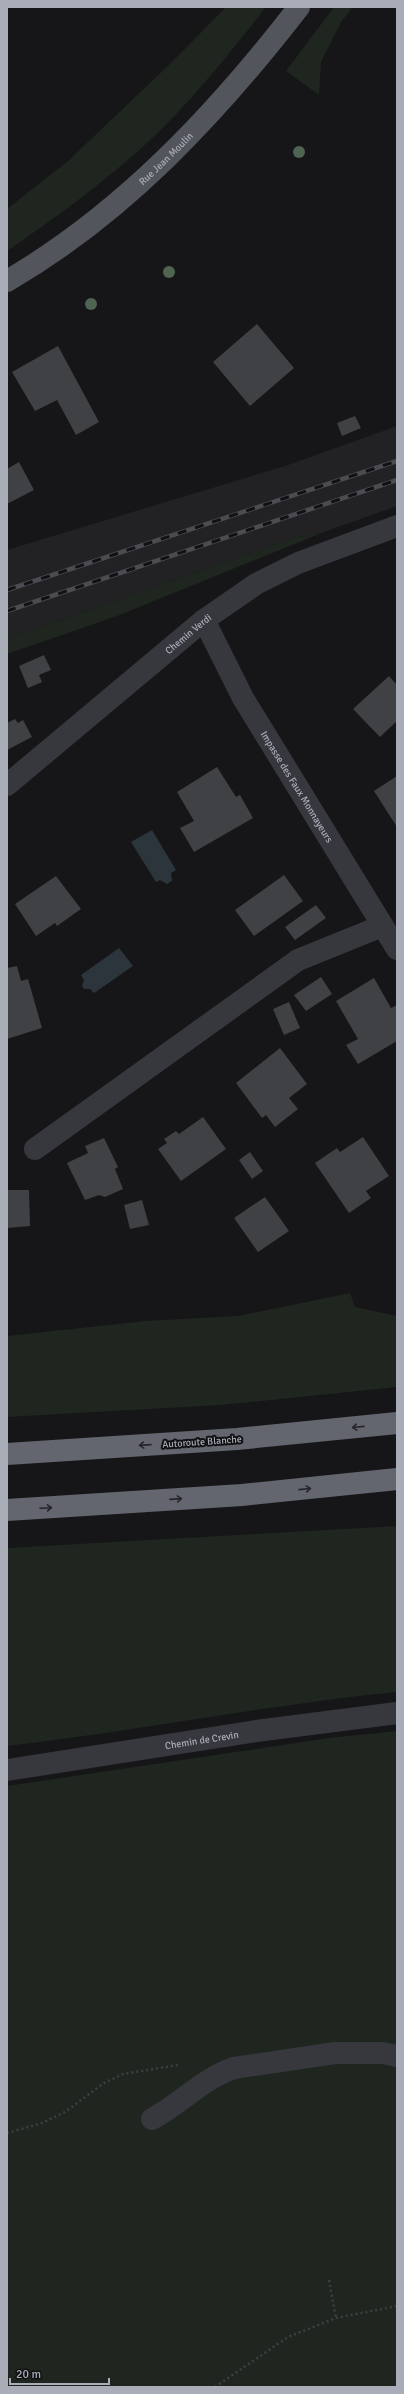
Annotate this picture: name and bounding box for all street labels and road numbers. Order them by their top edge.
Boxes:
street label: Rue Jean Moulin [137,130,196,188]
street label: Chemin Verdi [163,612,214,657]
street label: Impasse des Faux Monnayeurs [258,729,336,846]
street label: Autoroute Blanche [162,1433,242,1451]
street label: Chemin de Crevin [164,1729,240,1752]

